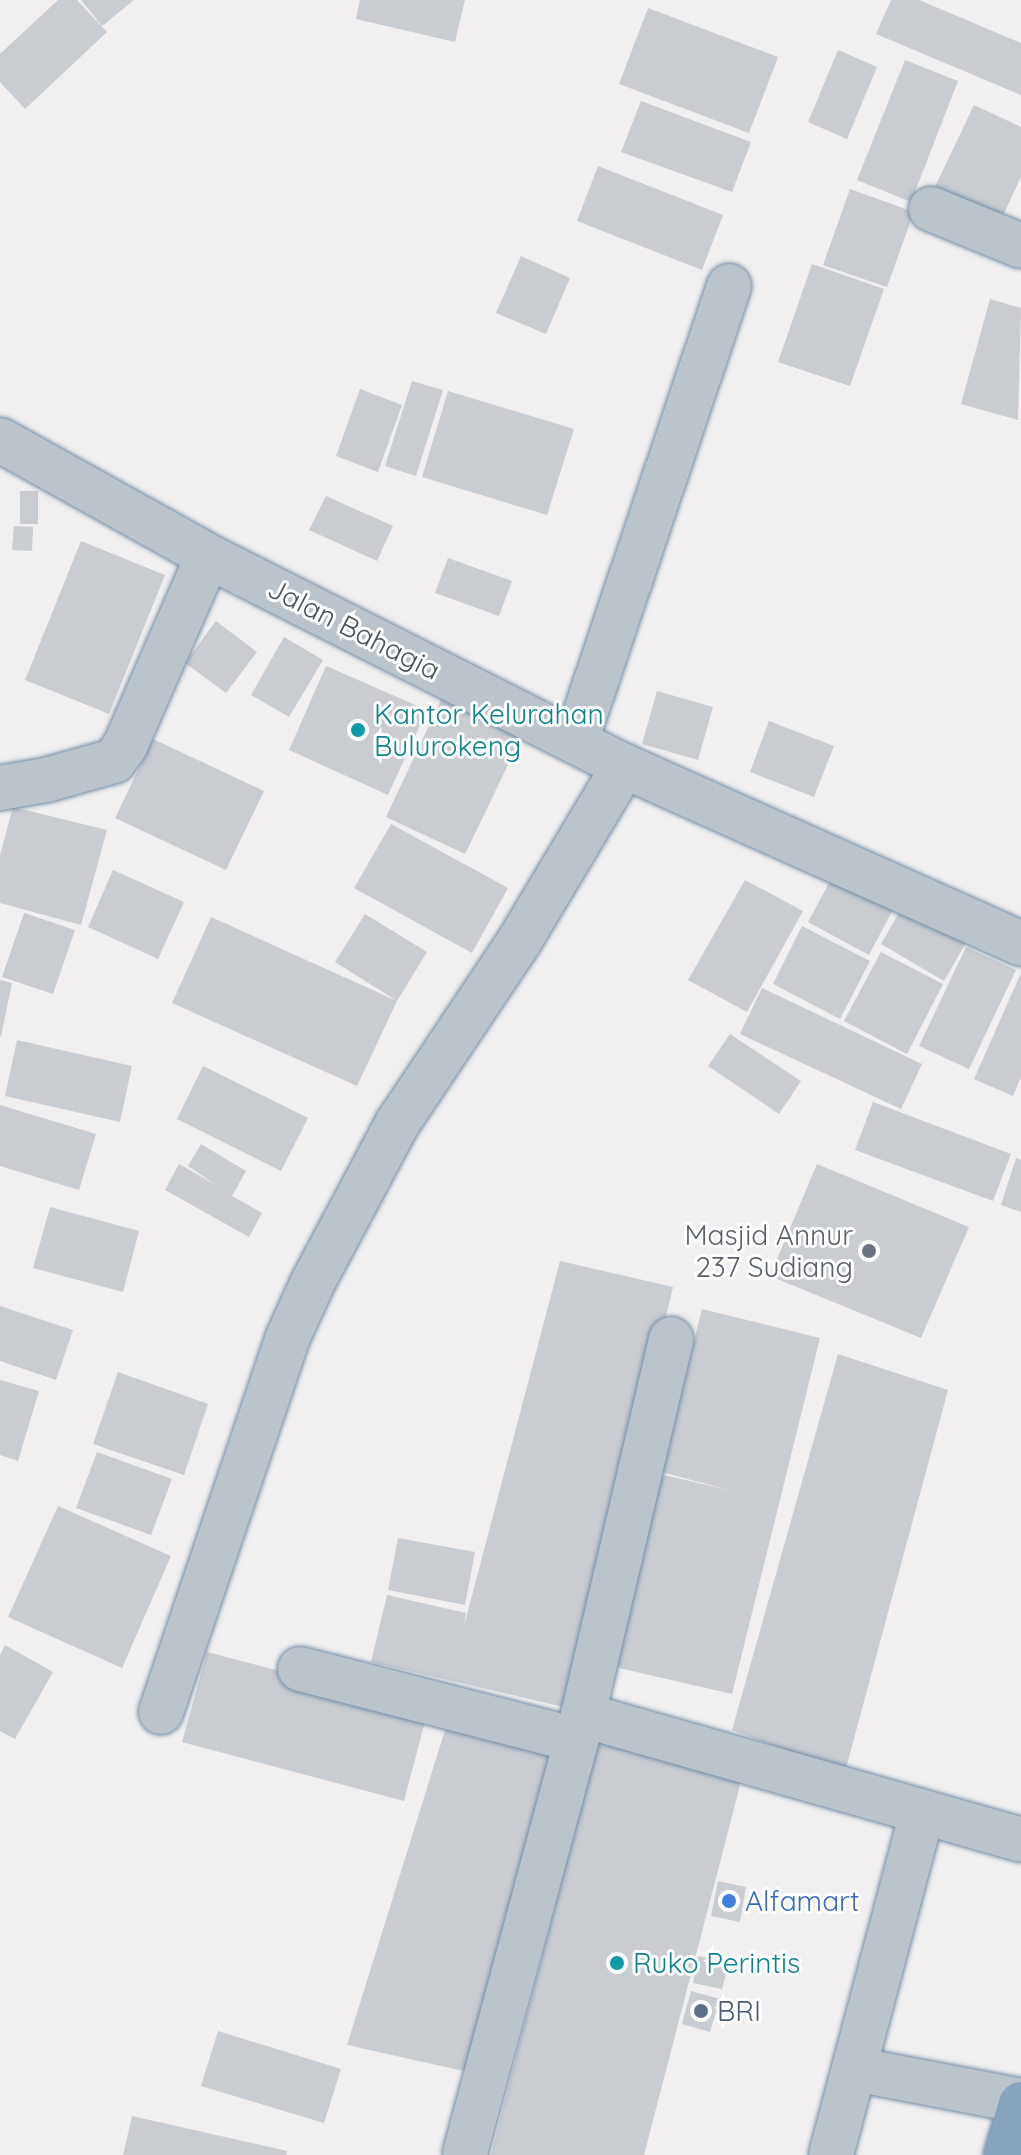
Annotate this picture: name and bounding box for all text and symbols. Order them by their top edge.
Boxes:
street label: Jalan Bahagia [262,571,446,687]
place label: Kantor Kelurahan Bulurokeng [374,697,604,763]
marker: Kantor Kelurahan Bulurokeng [349,721,367,739]
place label: Masjid Annur 237 Sudiang [684,1218,853,1284]
marker: Masjid Annur 237 Sudiang [860,1242,878,1260]
place label: Alfamart [745,1884,859,1918]
marker: Alfamart [720,1892,738,1910]
place label: Ruko Perintis [633,1946,800,1980]
marker: Ruko Perintis [608,1954,626,1972]
place label: BRI [717,1994,761,2028]
marker: BRI [692,2002,710,2020]

